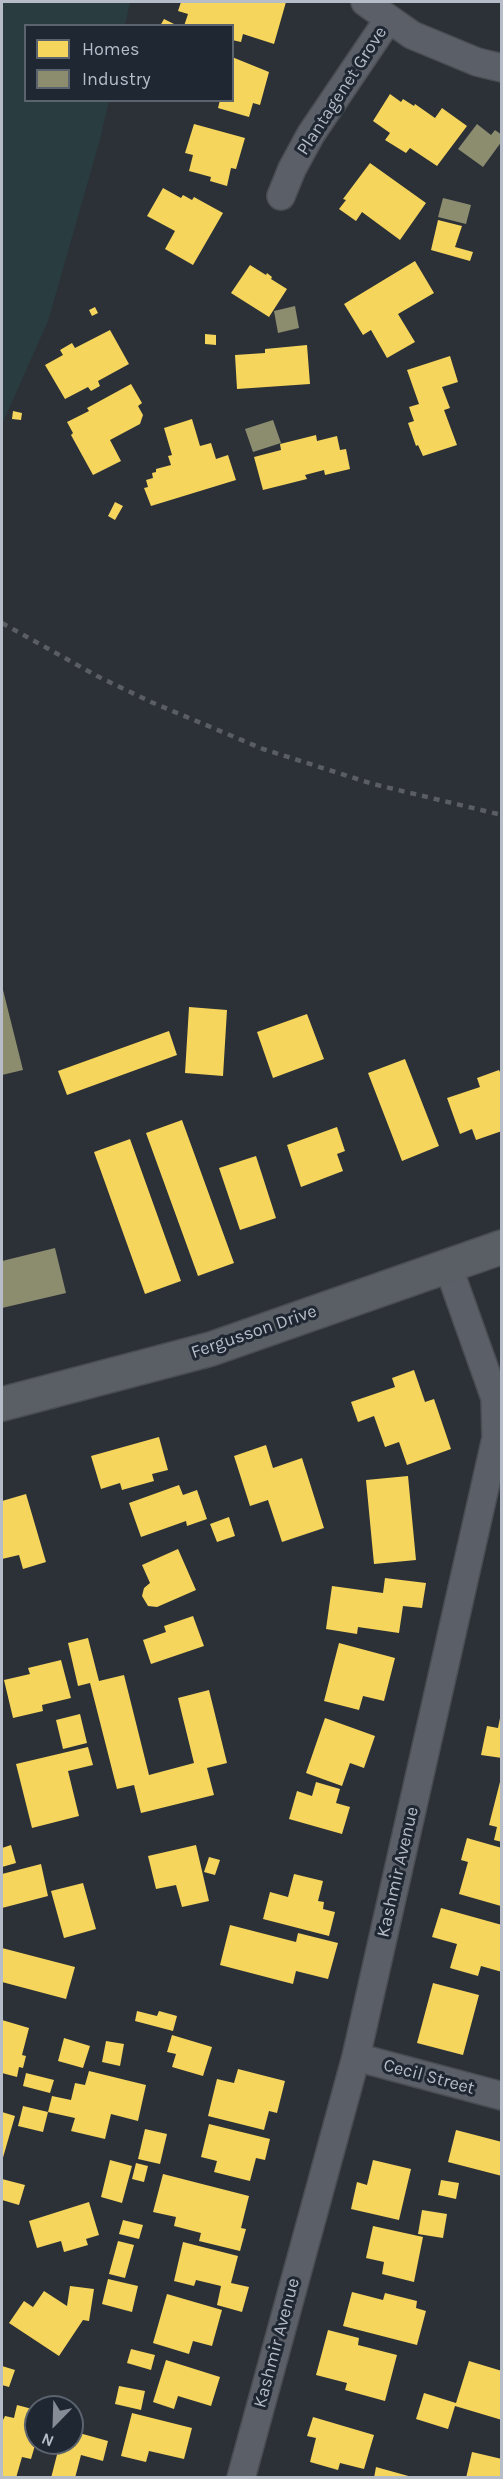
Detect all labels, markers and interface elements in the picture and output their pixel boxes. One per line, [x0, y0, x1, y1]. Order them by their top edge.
street label: Plantagenet Grove [292, 23, 392, 159]
legend [24, 24, 234, 102]
text: Homes [82, 38, 139, 60]
text: Industry [82, 68, 151, 90]
street label: Fergusson Drive [188, 1300, 320, 1364]
street label: Kashmir Avenue [372, 1805, 424, 1939]
street label: Cecil Street [381, 2054, 477, 2100]
street label: Kashmir Avenue [249, 2276, 305, 2410]
north arrow [24, 2395, 84, 2455]
text: N [39, 2429, 57, 2451]

